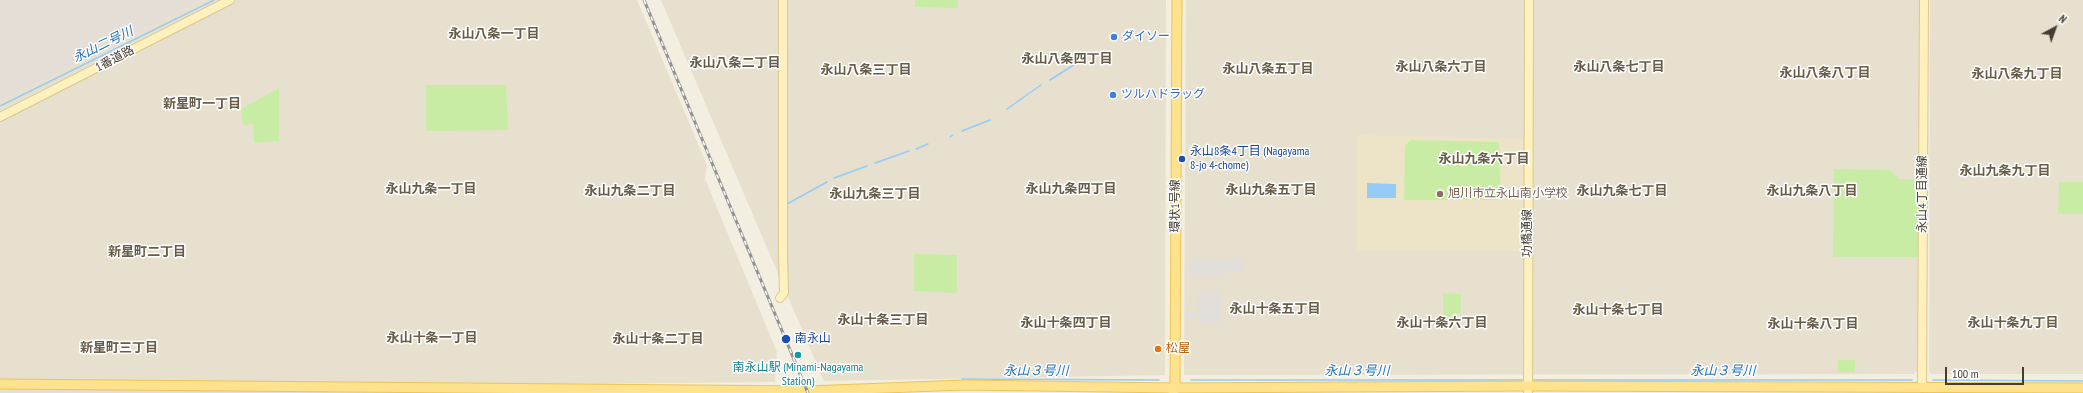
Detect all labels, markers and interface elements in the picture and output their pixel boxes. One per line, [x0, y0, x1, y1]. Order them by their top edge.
north arrow [2035, 8, 2075, 48]
text: N [2056, 12, 2070, 26]
water label: 永山二号川 [70, 24, 136, 66]
district label: 永山八条一丁目 [449, 26, 539, 42]
place label: ダイソー [1122, 30, 1170, 44]
marker: ダイソー [1109, 32, 1119, 42]
street label: 1番道路 [93, 43, 137, 75]
district label: 永山八条四丁目 [1022, 51, 1112, 67]
district label: 永山八条二丁目 [690, 55, 780, 71]
district label: 永山八条六丁目 [1396, 59, 1486, 75]
district label: 永山八条七丁目 [1574, 59, 1664, 75]
district label: 永山八条五丁目 [1223, 61, 1313, 77]
district label: 永山八条三丁目 [821, 62, 911, 78]
district label: 永山八条八丁目 [1780, 65, 1870, 81]
district label: 永山八条九丁目 [1972, 66, 2062, 82]
place label: ツルハドラッグ [1121, 88, 1205, 102]
marker: ツルハドラッグ [1108, 90, 1118, 100]
district label: 新星町一丁目 [163, 96, 241, 112]
place label: 永山8条4丁目 (Nagayama 8-jo 4-chome) [1190, 145, 1309, 173]
district label: 永山九条六丁目 [1439, 151, 1529, 167]
marker: 永山8条4丁目 (Nagayama 8-jo 4-chome) [1177, 154, 1187, 164]
street label: 永山4丁目通線 [1916, 155, 1930, 233]
district label: 永山九条九丁目 [1960, 163, 2050, 179]
street label: 環状1号線 [1169, 179, 1183, 233]
district label: 永山九条一丁目 [386, 181, 476, 197]
district label: 永山九条四丁目 [1026, 181, 1116, 197]
district label: 永山九条五丁目 [1226, 182, 1316, 198]
district label: 永山九条二丁目 [585, 183, 675, 199]
district label: 永山九条七丁目 [1577, 183, 1667, 199]
district label: 永山九条八丁目 [1767, 183, 1857, 199]
district label: 永山九条三丁目 [830, 186, 920, 202]
place label: 旭川市立永山南小学校 [1448, 187, 1568, 201]
marker: 旭川市立永山南小学校 [1435, 189, 1445, 199]
street label: 功橋通線 [1521, 209, 1535, 257]
district label: 新星町二丁目 [108, 244, 186, 260]
district label: 永山十条五丁目 [1230, 301, 1320, 317]
district label: 永山十条七丁目 [1573, 302, 1663, 318]
district label: 永山十条三丁目 [838, 312, 928, 328]
district label: 永山十条四丁目 [1021, 315, 1111, 331]
district label: 永山十条六丁目 [1397, 315, 1487, 331]
district label: 永山十条九丁目 [1968, 315, 2058, 331]
district label: 永山十条八丁目 [1768, 316, 1858, 332]
district label: 永山十条一丁目 [387, 330, 477, 346]
district label: 永山十条二丁目 [613, 331, 703, 347]
place label: 南永山 [795, 332, 831, 346]
marker: 南永山 [780, 333, 792, 345]
district label: 新星町三丁目 [80, 340, 158, 356]
place label: 松屋 [1166, 342, 1190, 356]
marker: 松屋 [1153, 344, 1163, 354]
marker: 南永山駅 (Minami-Nagayama Station) [793, 350, 803, 360]
scale bar [1947, 359, 2026, 385]
place label: 南永山駅 (Minami-Nagayama Station) [733, 361, 863, 389]
water label: 永山３号川 [1004, 363, 1068, 379]
water label: 永山３号川 [1325, 363, 1389, 379]
water label: 永山３号川 [1691, 363, 1755, 379]
text: 100 m [1952, 366, 1979, 381]

